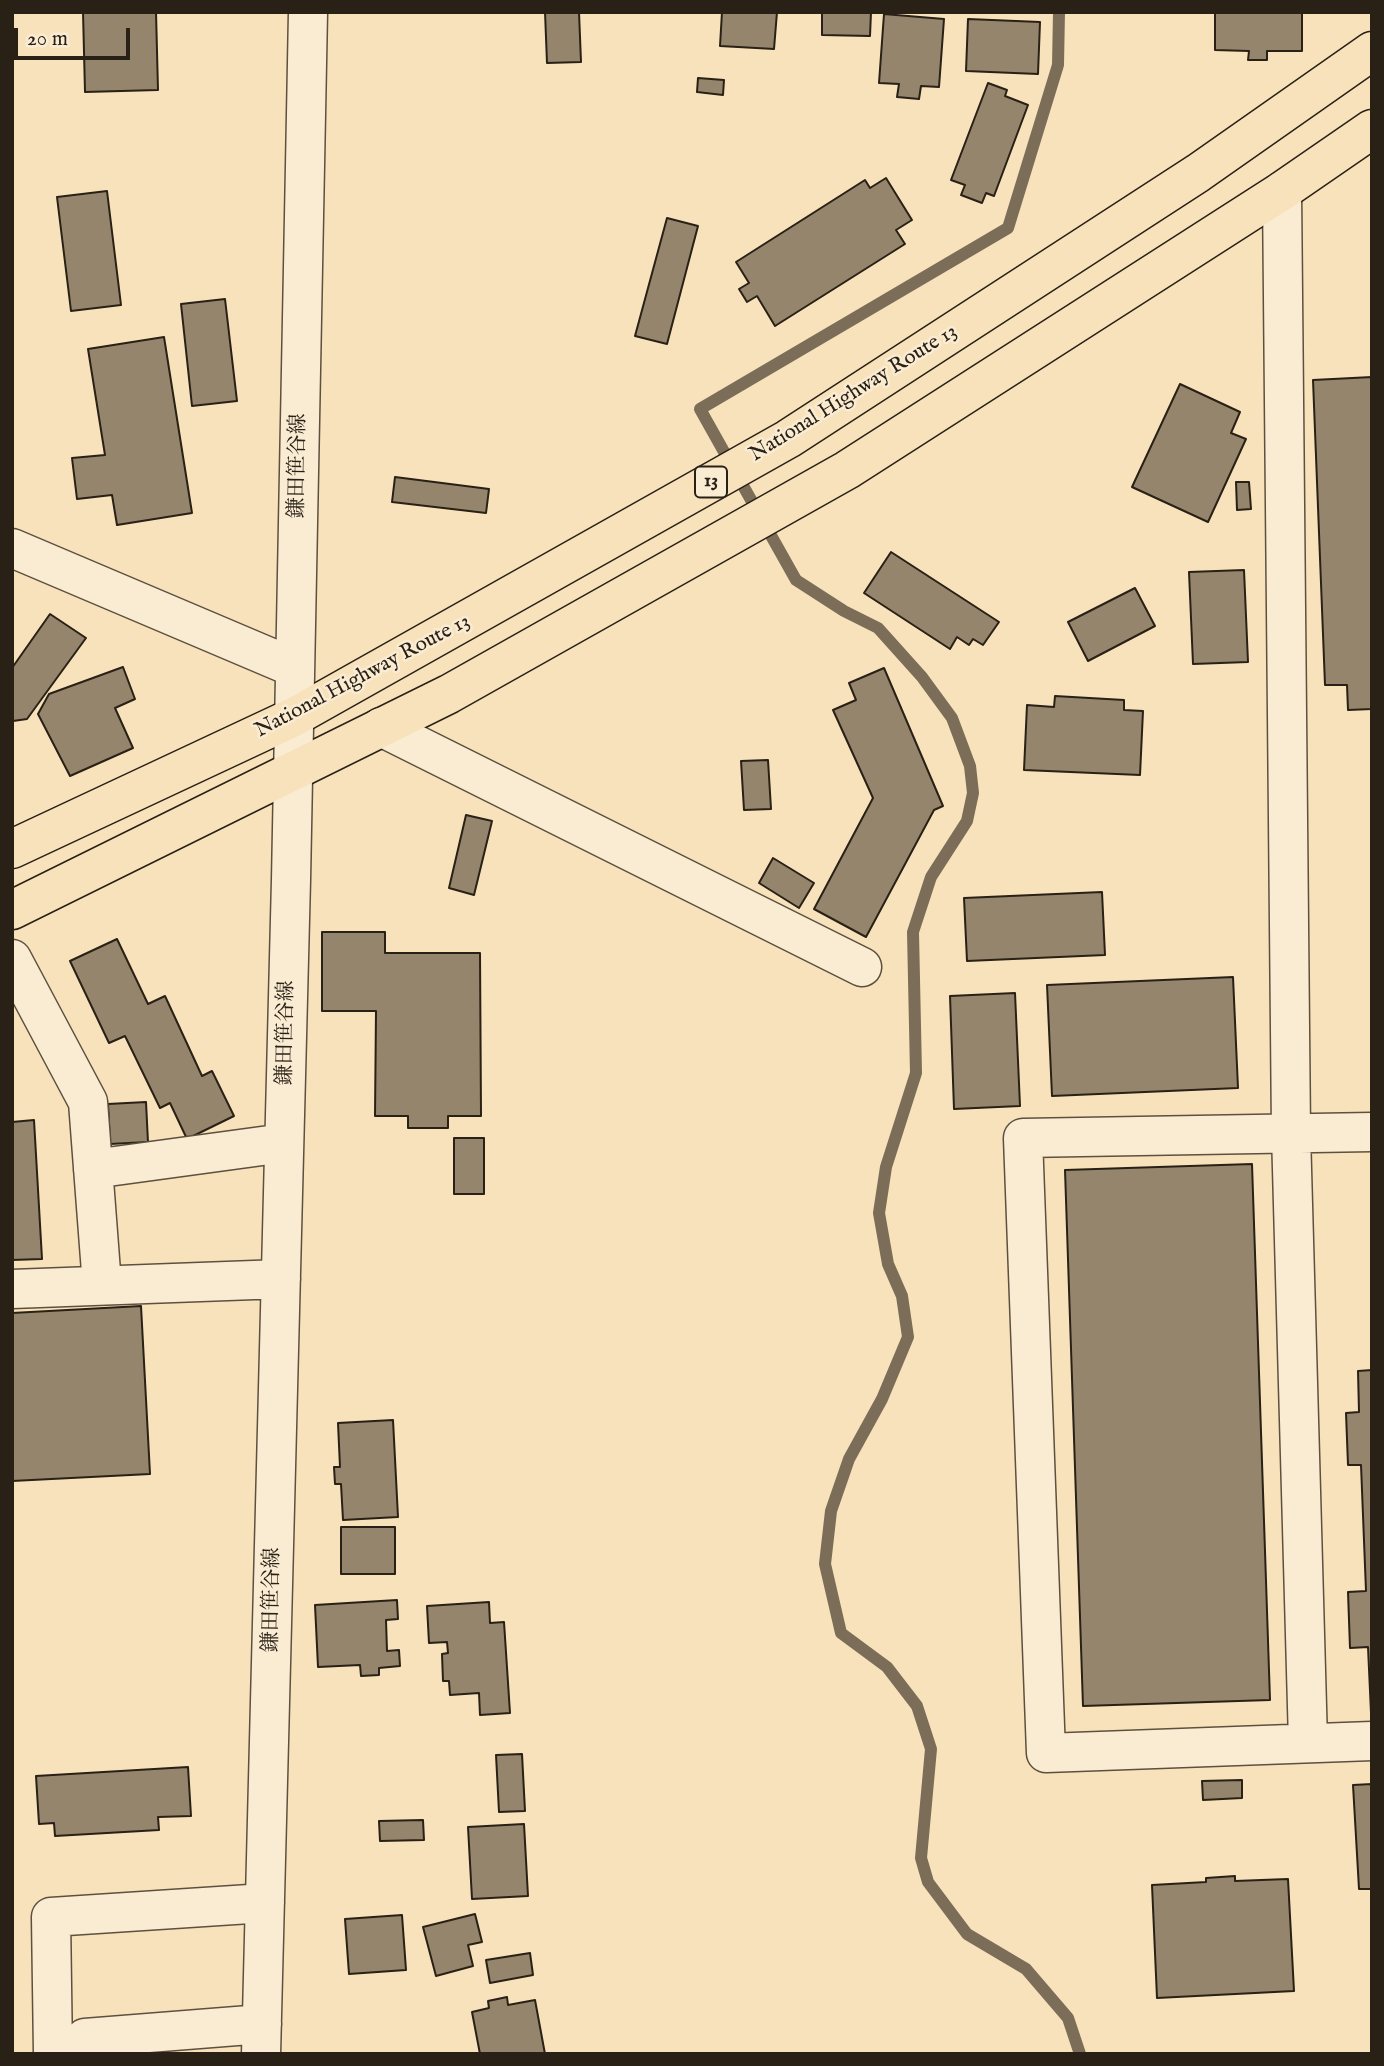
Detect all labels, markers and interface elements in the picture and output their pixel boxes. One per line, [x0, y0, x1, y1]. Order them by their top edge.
scale bar [18, 14, 133, 58]
text: 20 m [27, 26, 68, 53]
street label: National Highway Route 13 [746, 320, 962, 468]
street label: 鎌田笹谷線 [285, 413, 313, 519]
road number: 13 [695, 467, 727, 498]
street label: National Highway Route 13 [251, 610, 475, 744]
street label: 鎌田笹谷線 [273, 980, 301, 1086]
street label: 鎌田笹谷線 [259, 1547, 287, 1653]

